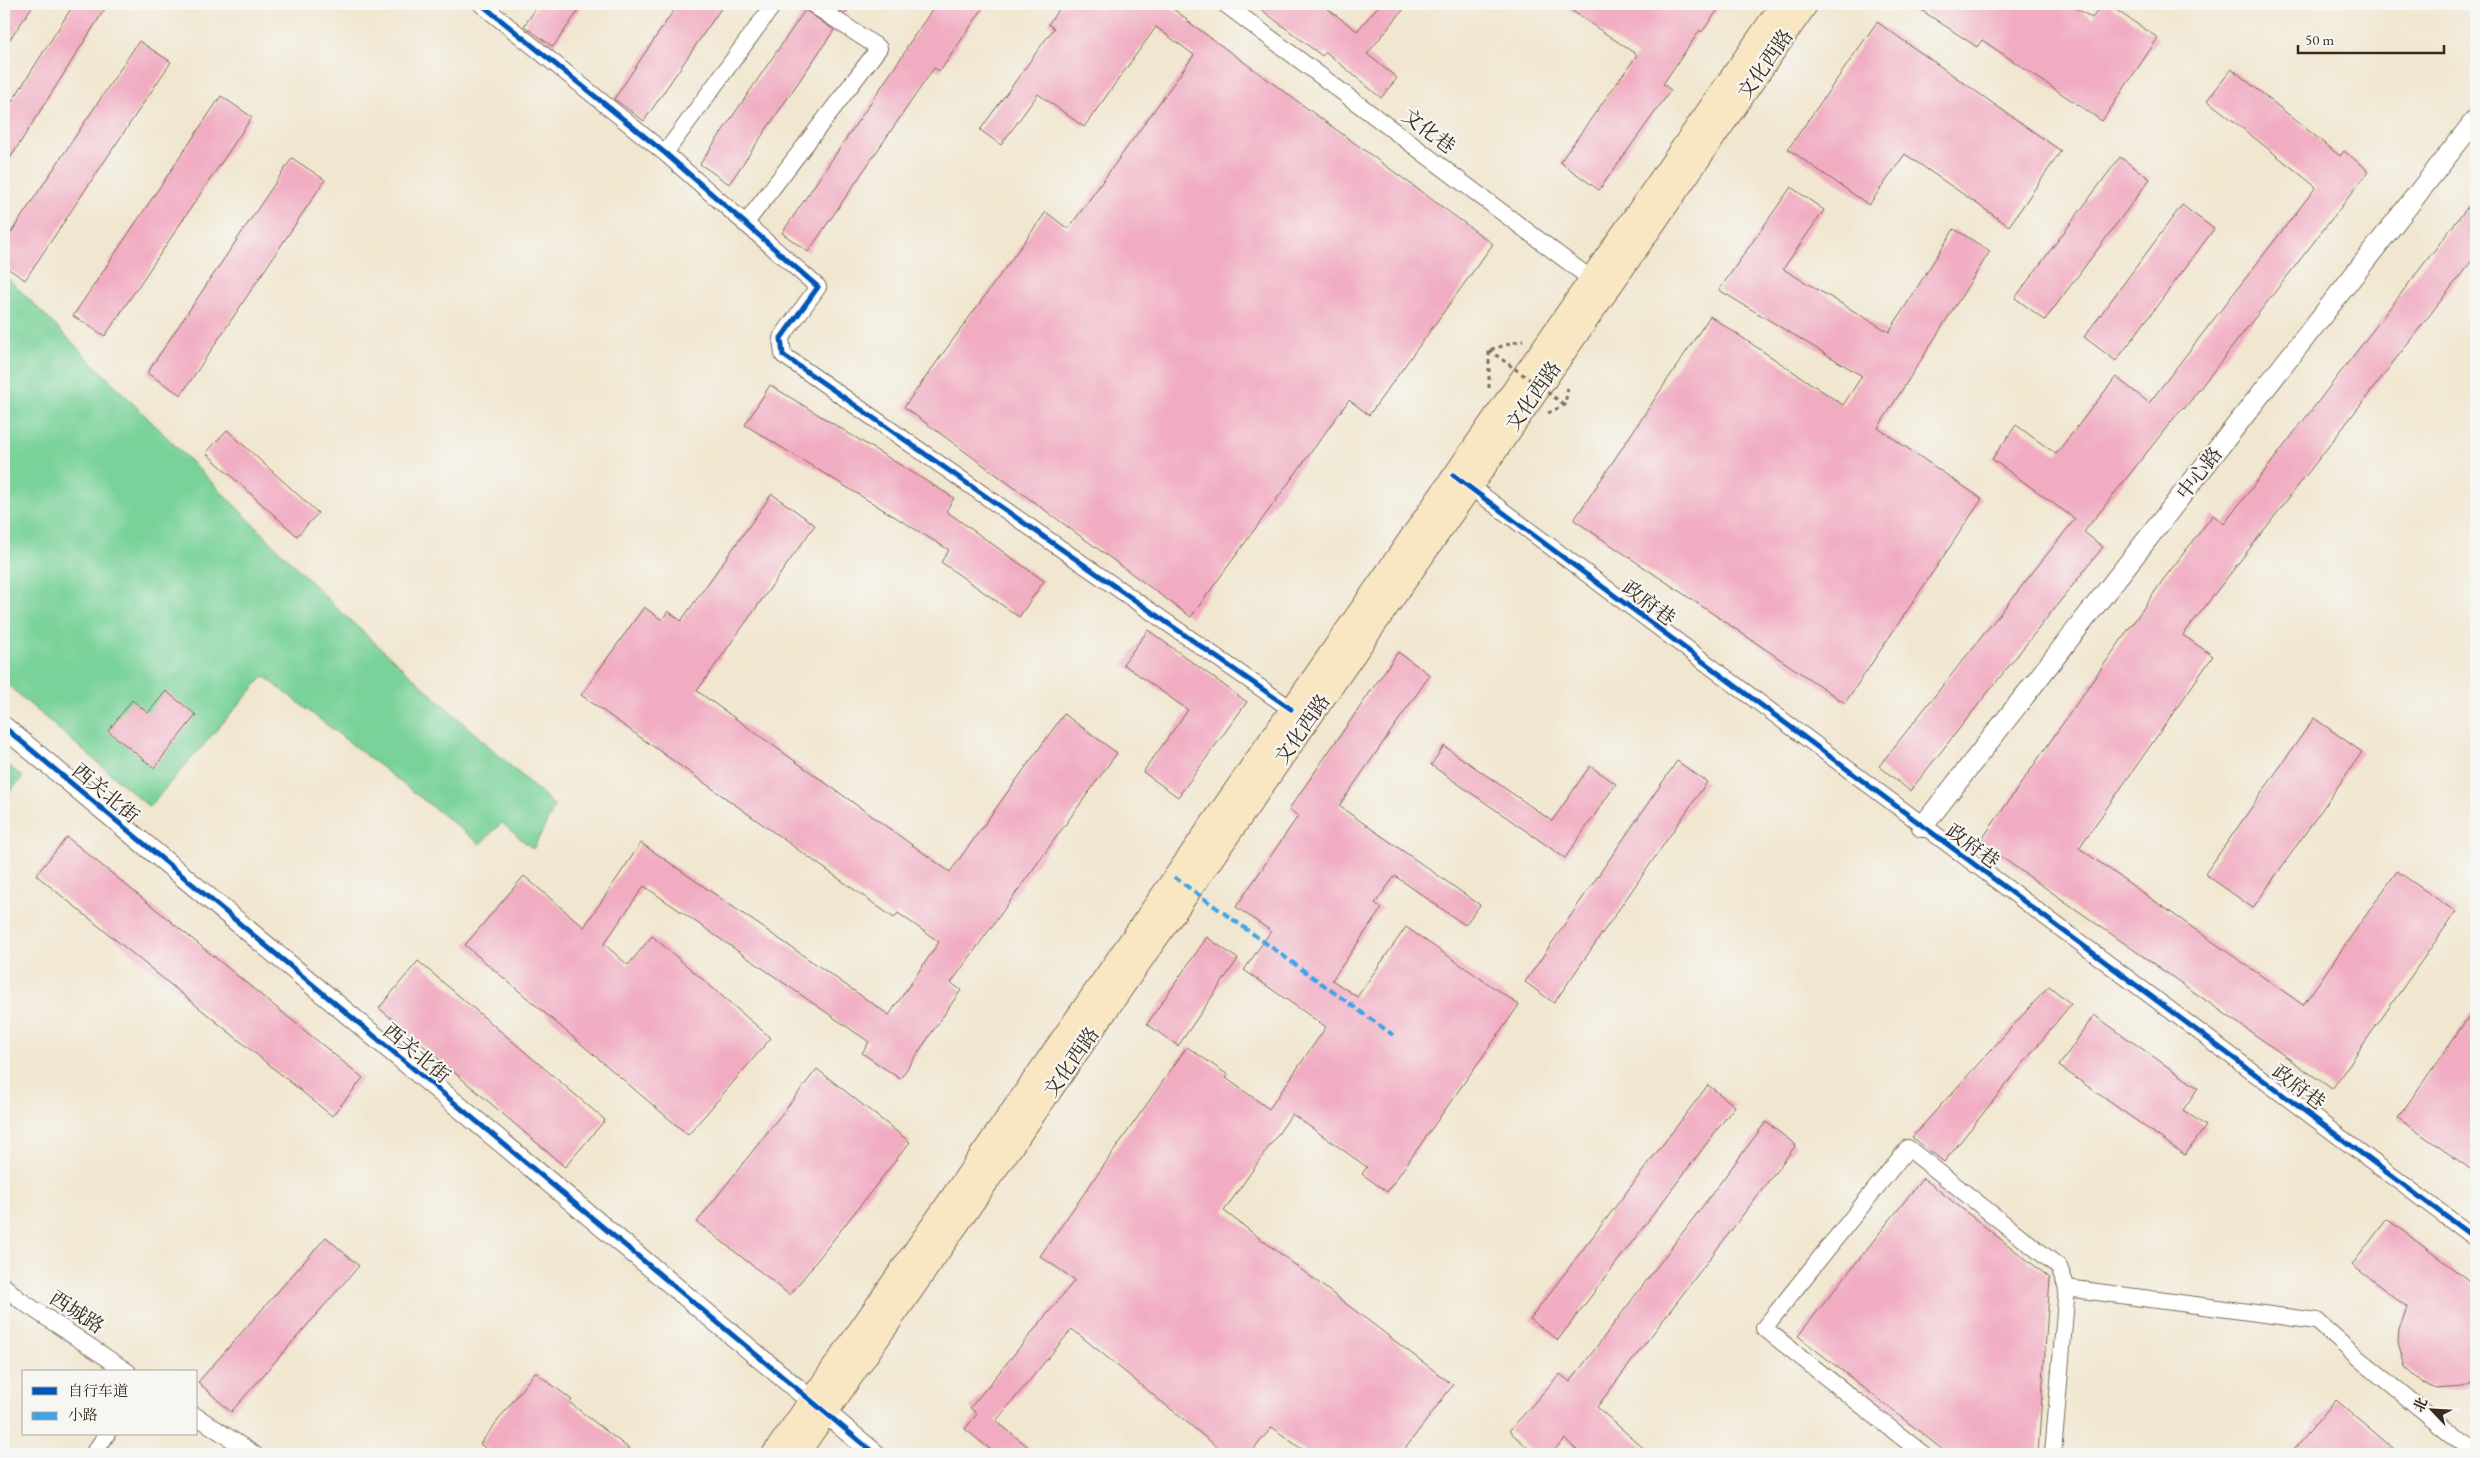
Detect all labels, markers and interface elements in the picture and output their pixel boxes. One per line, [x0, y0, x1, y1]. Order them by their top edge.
scale bar [2298, 22, 2444, 54]
street label: 文化西路 [1731, 24, 1799, 104]
text: 50 m [2305, 30, 2334, 49]
street label: 文化巷 [1397, 103, 1461, 159]
street label: 文化西路 [1499, 356, 1567, 436]
street label: 中心路 [2170, 441, 2228, 505]
street label: 政府巷 [1617, 575, 1681, 631]
street label: 文化西路 [1268, 689, 1336, 769]
street label: 西关北街 [67, 757, 145, 829]
street label: 政府巷 [1941, 818, 2005, 874]
street label: 西关北街 [378, 1017, 456, 1089]
street label: 文化西路 [1037, 1022, 1105, 1102]
street label: 政府巷 [2267, 1059, 2331, 1115]
street label: 西城路 [45, 1285, 109, 1339]
legend [22, 1370, 198, 1436]
text: 自行车道 [68, 1381, 128, 1400]
north arrow [2408, 1386, 2458, 1436]
text: 北 [2409, 1394, 2431, 1415]
text: 小路 [68, 1405, 98, 1424]

